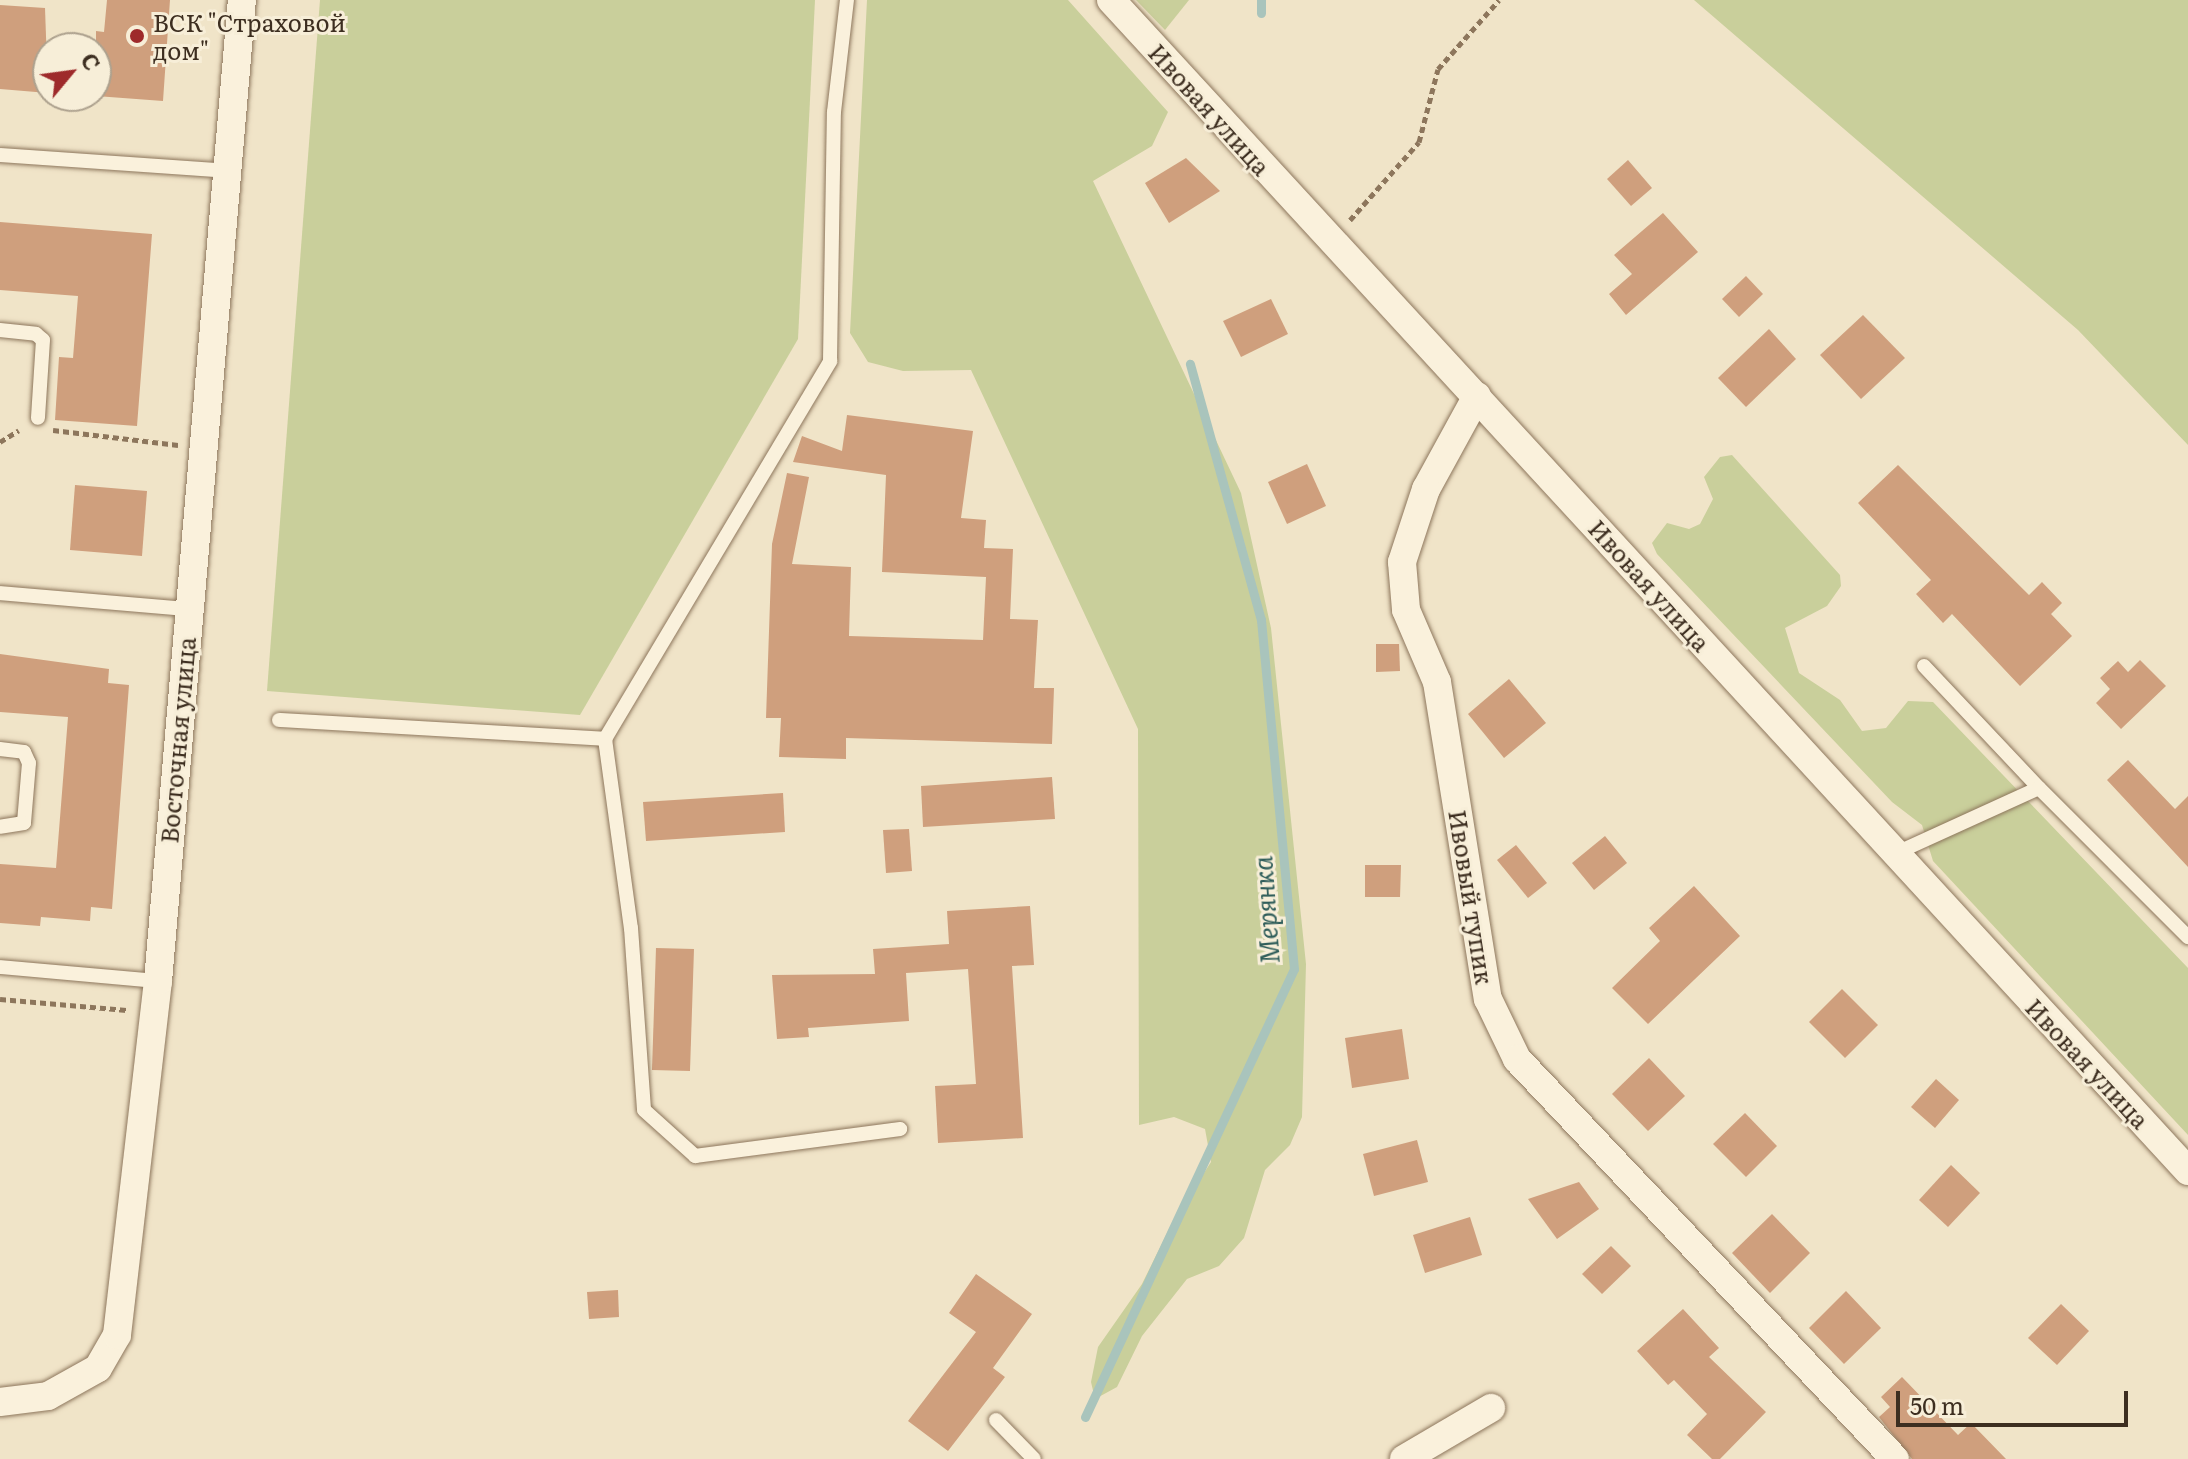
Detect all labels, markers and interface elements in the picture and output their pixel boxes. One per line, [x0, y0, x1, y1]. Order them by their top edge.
place label: ВСК "Страховой дом" [153, 8, 346, 64]
marker: ВСК "Страховой дом" [128, 27, 146, 45]
north arrow [32, 32, 112, 112]
street label: Ивовая улица [1143, 37, 1277, 181]
text: С [73, 46, 110, 76]
street label: Ивовая улица [1583, 513, 1717, 657]
street label: Восточная улица [154, 636, 200, 844]
street label: Ивовый тупик [1444, 808, 1500, 986]
water label: Мерянка [1246, 855, 1284, 965]
street label: Ивовая улица [2021, 992, 2155, 1134]
scale bar [1900, 1375, 2132, 1425]
text: 50 m [1910, 1387, 1964, 1422]

